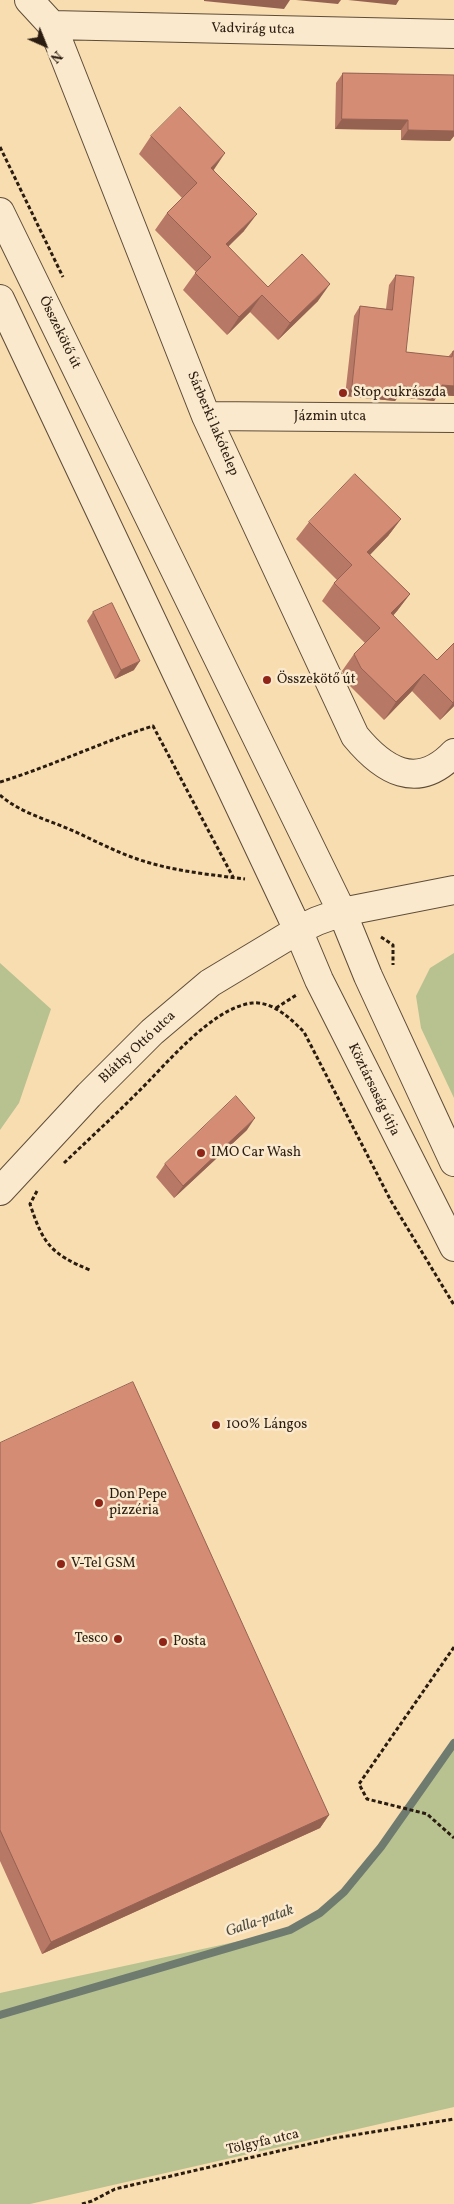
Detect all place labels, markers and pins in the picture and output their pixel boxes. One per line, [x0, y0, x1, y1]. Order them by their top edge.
place label: Stop cukrászda [353, 385, 446, 401]
marker: Stop cukrászda [337, 387, 349, 399]
place label: Összekötő út [277, 672, 356, 688]
marker: Összekötő út [261, 674, 273, 686]
place label: IMO Car Wash [211, 1145, 301, 1161]
marker: IMO Car Wash [195, 1147, 207, 1159]
place label: 100% Lángos [226, 1417, 307, 1433]
marker: 100% Lángos [210, 1419, 222, 1431]
place label: Don Pepe pizzéria [109, 1487, 167, 1520]
marker: Don Pepe pizzéria [93, 1497, 105, 1509]
place label: V-Tel GSM [71, 1556, 136, 1572]
marker: V-Tel GSM [55, 1558, 67, 1570]
place label: Tesco [74, 1631, 108, 1647]
marker: Tesco [112, 1633, 124, 1645]
place label: Posta [173, 1634, 206, 1650]
marker: Posta [157, 1636, 169, 1648]

